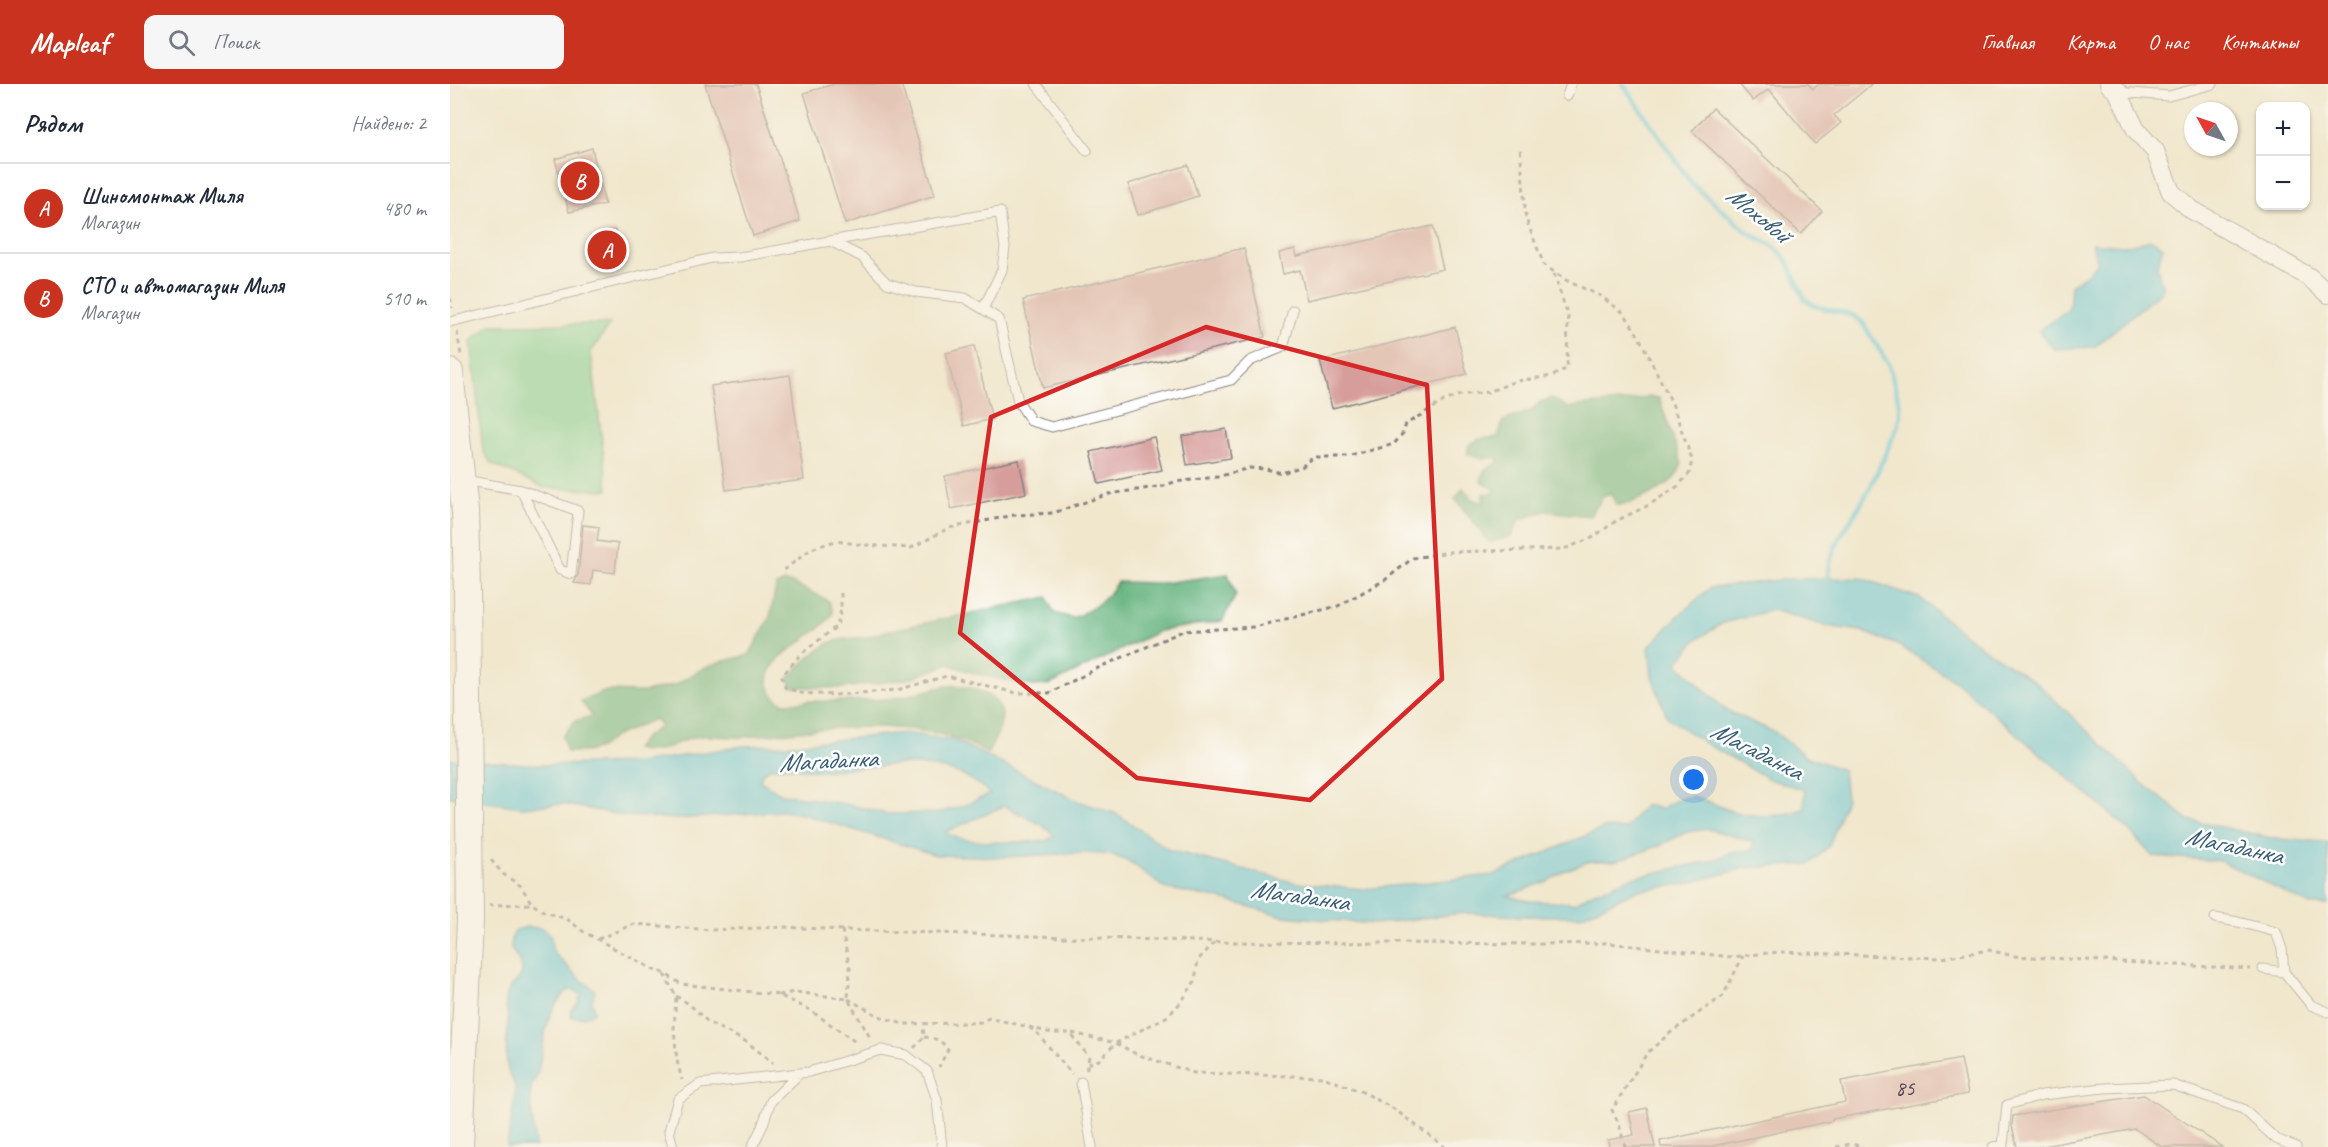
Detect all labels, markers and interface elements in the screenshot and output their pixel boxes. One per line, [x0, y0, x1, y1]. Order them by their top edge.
search box [144, 15, 564, 69]
text: Mapleaf [30, 25, 108, 60]
icon: search [165, 26, 198, 59]
text: Поиск [213, 28, 259, 56]
text: Главная [1981, 29, 2034, 55]
text: Карта [2067, 29, 2115, 55]
text: О нас [2148, 29, 2189, 55]
text: Контакты [2222, 29, 2298, 55]
north arrow [2184, 102, 2238, 156]
map controls [2256, 102, 2310, 210]
button: + [2256, 102, 2310, 156]
text: Рядом [24, 107, 82, 140]
text: Найдено: 2 [351, 111, 426, 136]
button: − [2256, 156, 2310, 210]
pin: B [560, 158, 600, 204]
water label: Моховой [1720, 178, 1802, 254]
text: Шиномонтаж Миля [81, 182, 243, 210]
text: A [38, 196, 49, 221]
text: 480 m [383, 196, 426, 221]
text: Магазин [81, 210, 139, 235]
pin: A [588, 228, 626, 272]
text: СТО и автомагазин Миля [81, 272, 284, 300]
text: B [38, 286, 49, 311]
text: 510 m [383, 286, 426, 311]
text: Магазин [81, 300, 139, 325]
water label: Магаданка [1705, 713, 1810, 789]
water label: Магаданка [778, 741, 881, 780]
your location [1679, 765, 1708, 794]
water label: Магаданка [2182, 819, 2288, 872]
water label: Магаданка [1249, 872, 1354, 919]
house number: 85 [1896, 1075, 1916, 1101]

